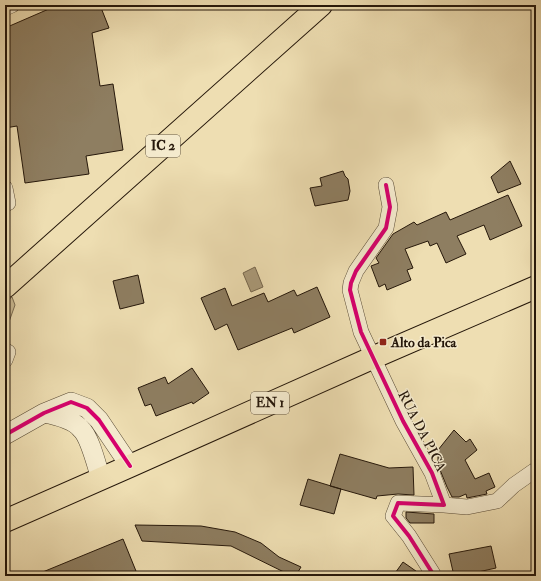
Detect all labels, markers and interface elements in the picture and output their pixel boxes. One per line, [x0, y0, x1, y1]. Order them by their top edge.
road number: IC 2 [146, 135, 180, 157]
place label: Alto da Pica [390, 334, 458, 351]
marker: Alto da Pica [378, 337, 388, 347]
street label: RUA DA PICA [394, 388, 450, 474]
road number: EN 1 [251, 392, 289, 414]

